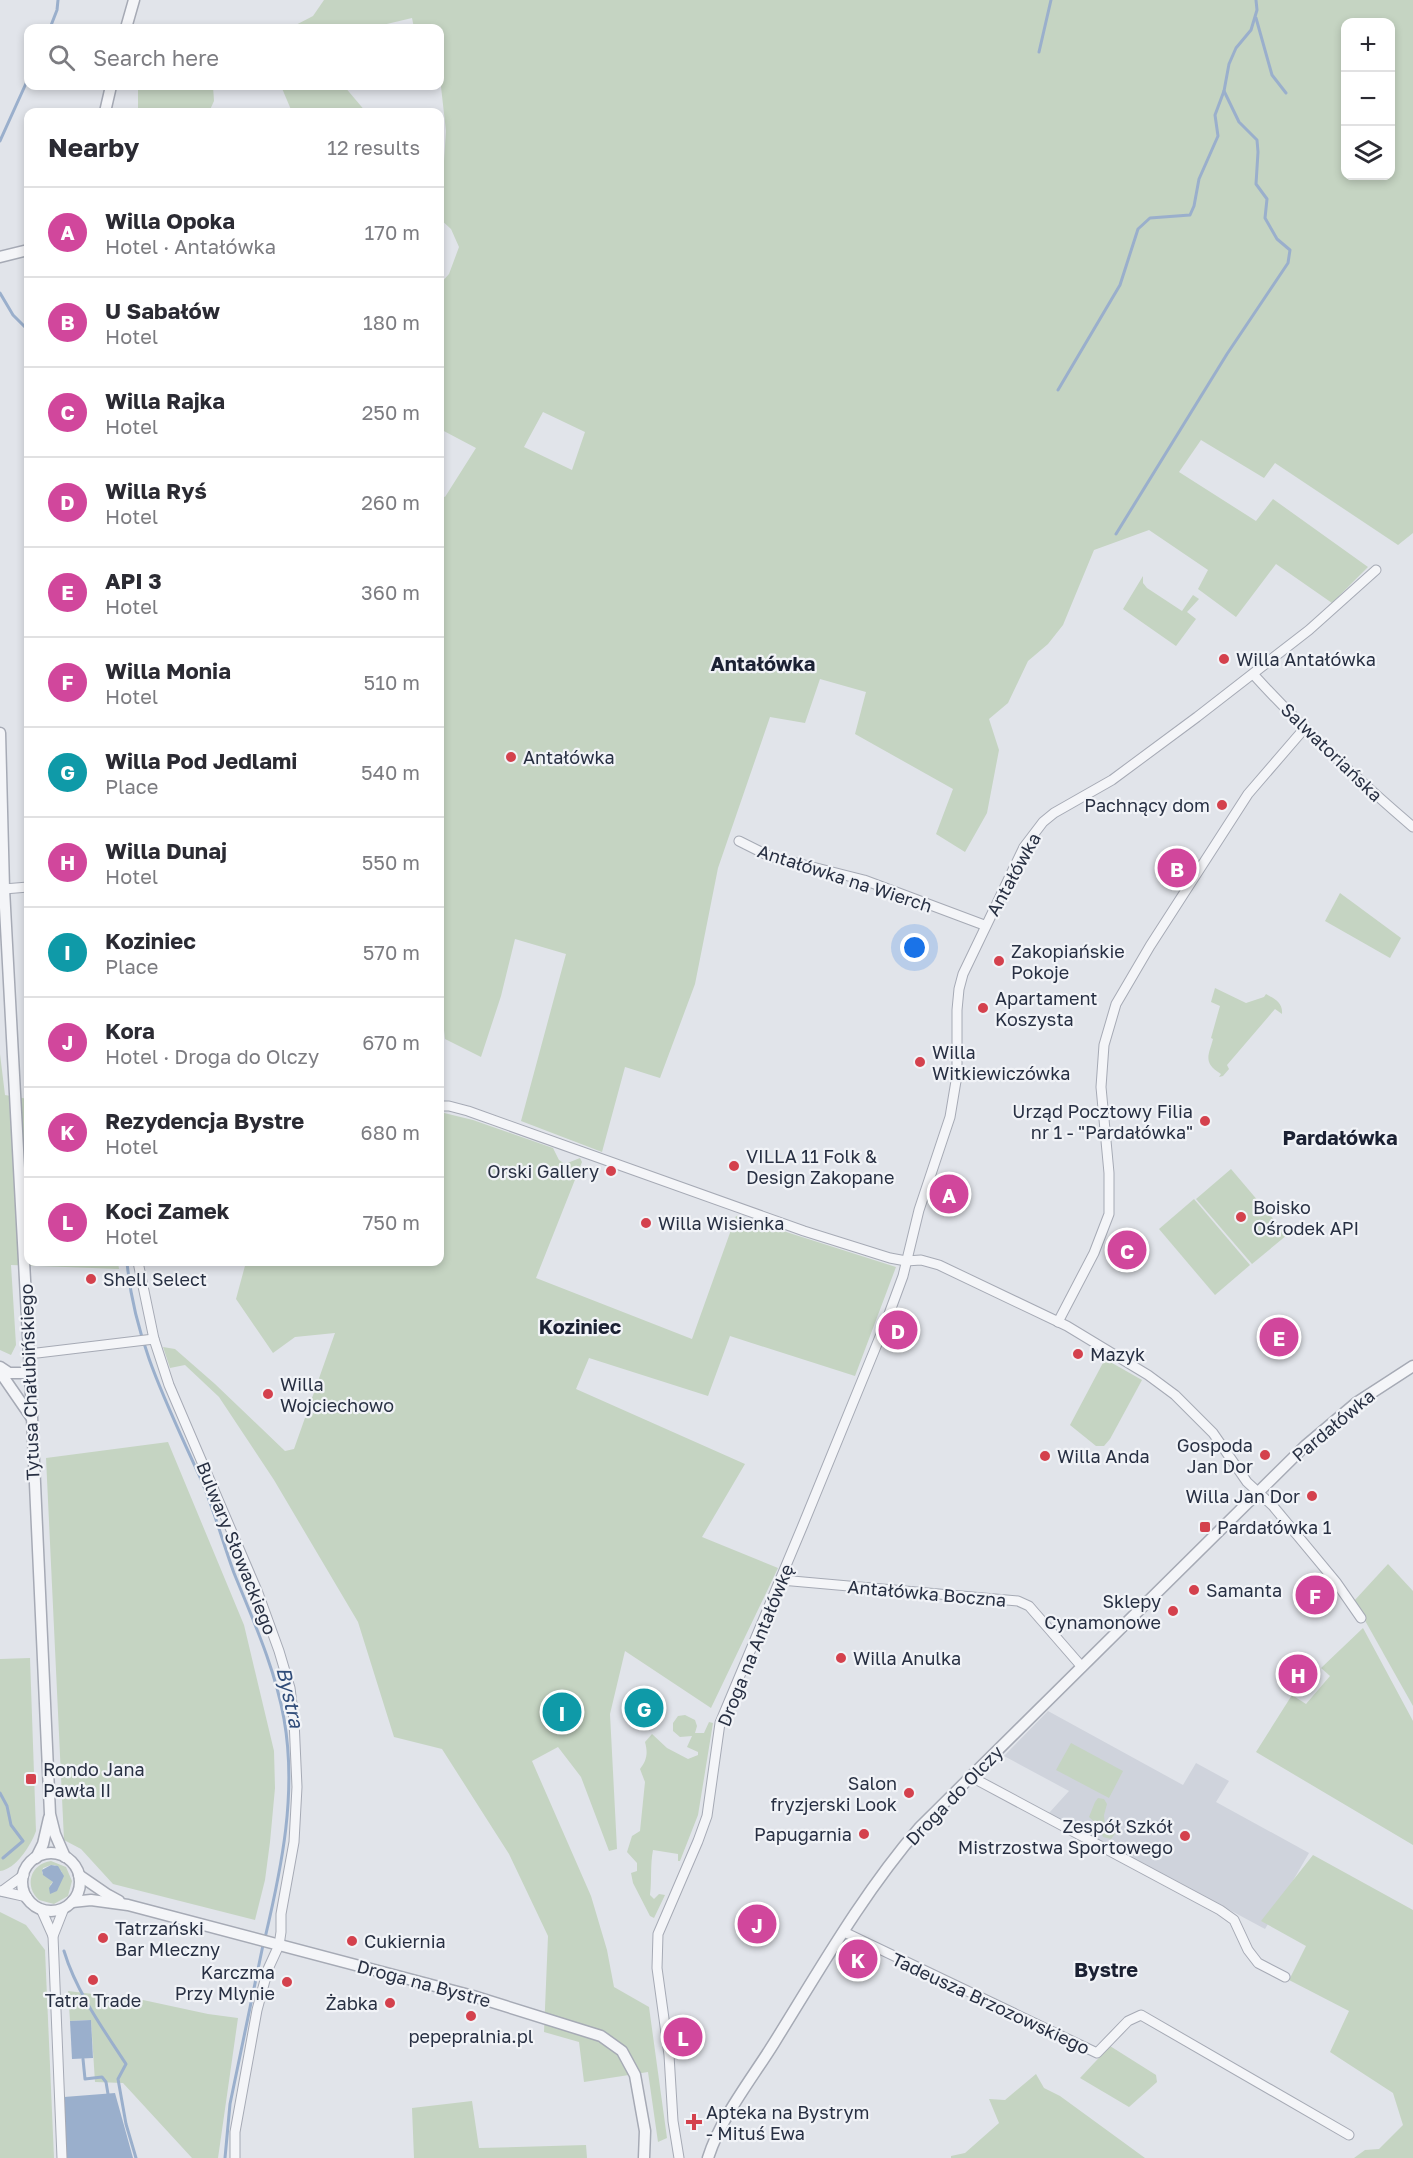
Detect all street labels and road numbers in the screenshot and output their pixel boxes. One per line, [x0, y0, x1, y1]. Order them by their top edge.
street label: Salwatoriańska [1277, 698, 1387, 806]
street label: Antałówka [981, 829, 1045, 919]
street label: Antałówka na Wierch [755, 839, 935, 917]
street label: Tytusa Chałubińskiego [15, 1283, 43, 1481]
street label: Pardałówka [1287, 1384, 1379, 1466]
street label: Bulwary Słowackiego [192, 1458, 282, 1638]
street label: Droga na Antałówkę [712, 1560, 798, 1730]
street label: Antałówka Boczna [847, 1575, 1007, 1611]
street label: Droga do Olczy [901, 1740, 1007, 1850]
street label: Tadeusza Brzozowskiego [888, 1947, 1094, 2059]
street label: Droga na Bystre [355, 1955, 493, 2011]

